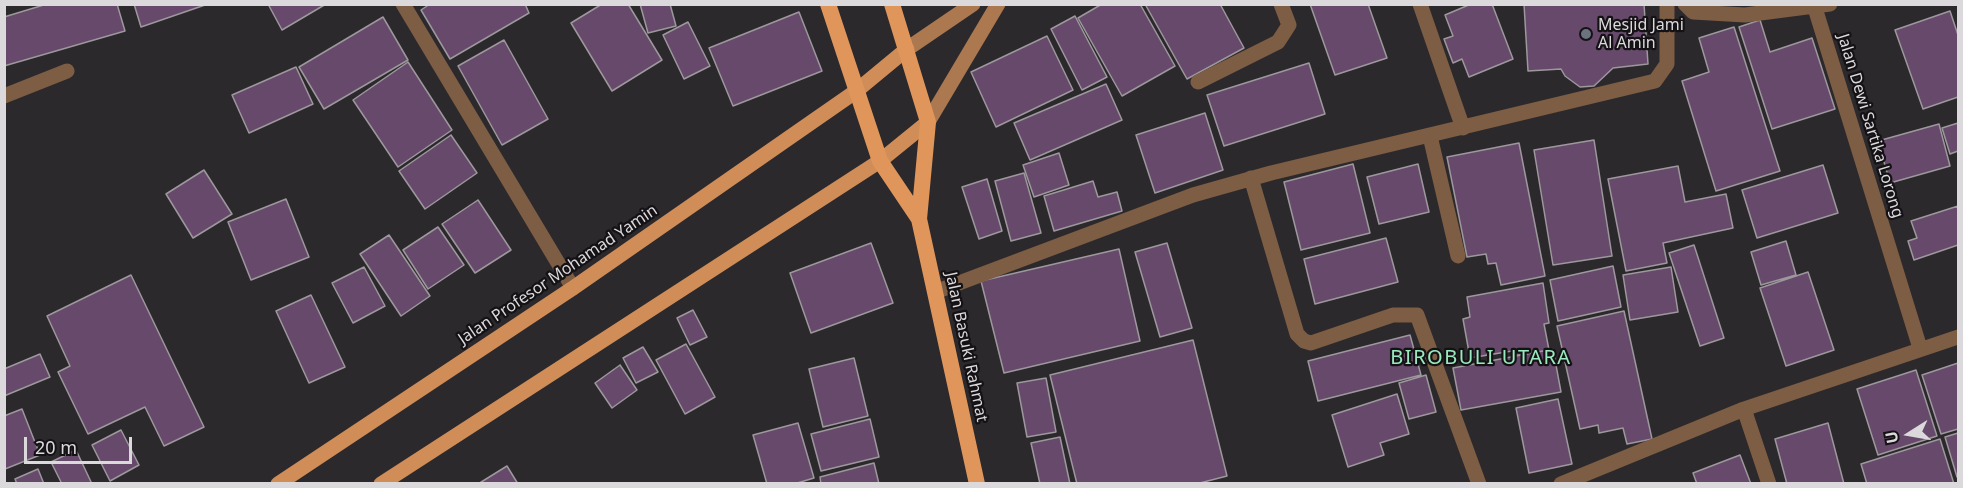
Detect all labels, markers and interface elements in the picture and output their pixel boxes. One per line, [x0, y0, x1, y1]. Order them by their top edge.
place label: Mesjid Jami Al Amin [1598, 15, 1684, 53]
marker: Mesjid Jami Al Amin [1579, 27, 1593, 41]
street label: Jalan Dewi Sartika Lorong [1833, 32, 1907, 220]
street label: Jalan Profesor Mohamad Yamin [455, 201, 661, 349]
street label: Jalan Basuki Rahmat [941, 270, 991, 424]
district label: BIROBULI UTARA [1390, 346, 1572, 370]
north arrow [1879, 404, 1939, 464]
scale bar [27, 425, 135, 463]
text: U [1879, 429, 1903, 445]
text: 20 m [35, 435, 77, 459]

